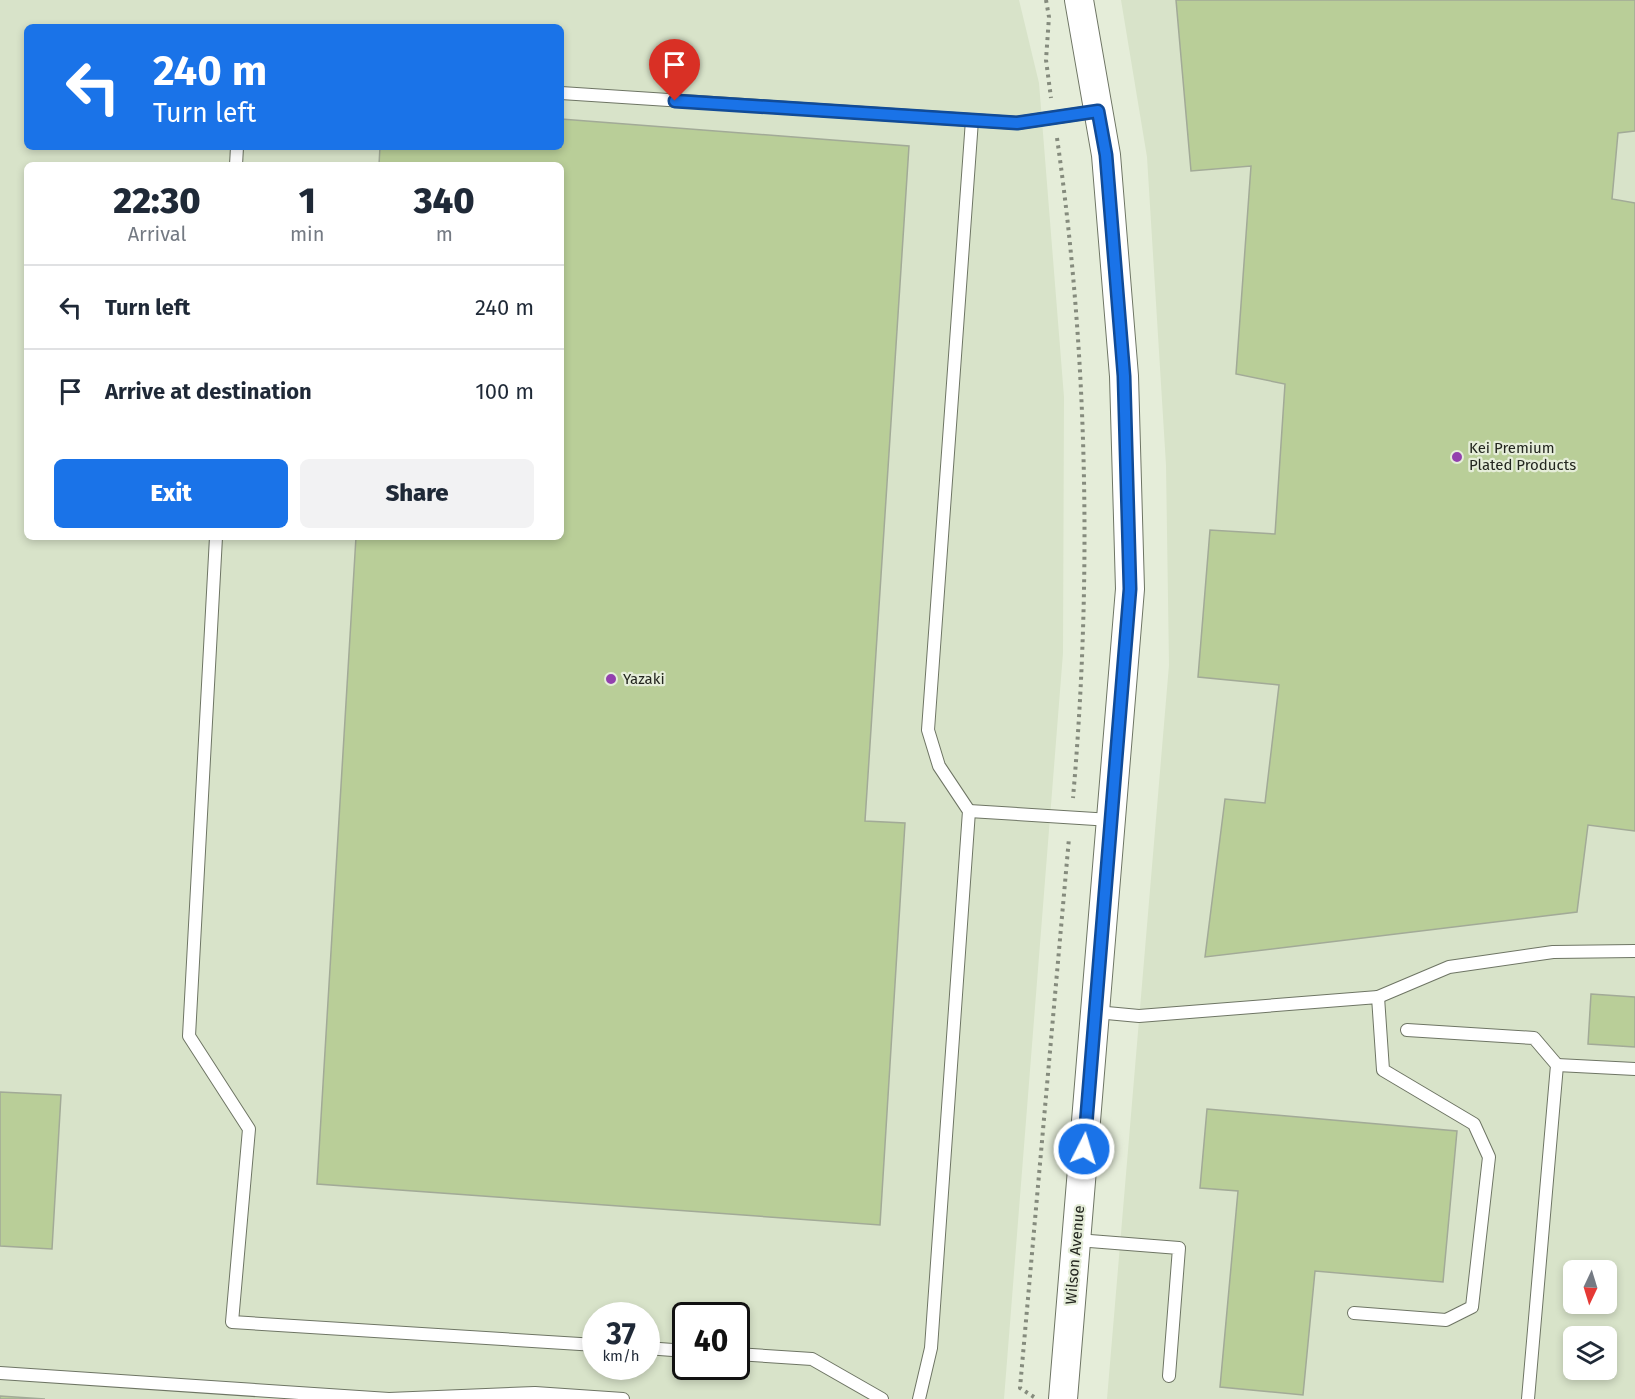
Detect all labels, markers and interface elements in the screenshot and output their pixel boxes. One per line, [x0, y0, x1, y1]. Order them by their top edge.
pin [649, 39, 700, 101]
text: 240 m [153, 46, 267, 96]
icon: left [54, 48, 132, 126]
icon: arrive [658, 48, 691, 81]
text: Turn left [153, 97, 256, 129]
text: 22:30 [113, 179, 201, 223]
text: 1 [299, 179, 316, 223]
text: 340 [414, 179, 475, 223]
text: Arrival [128, 222, 186, 246]
text: min [290, 222, 324, 246]
text: m [436, 222, 453, 246]
icon: left [54, 291, 87, 324]
text: Turn left [105, 294, 190, 321]
text: 240 m [475, 294, 534, 321]
icon: arrive [54, 375, 87, 408]
text: Arrive at destination [105, 378, 312, 405]
text: 100 m [475, 378, 534, 405]
place label: Kei Premium Plated Products [1469, 439, 1576, 474]
marker: Kei Premium Plated Products [1450, 450, 1464, 464]
button: Exit [54, 459, 288, 528]
button: Share [300, 459, 534, 528]
place label: Yazaki [623, 670, 665, 688]
marker: Yazaki [604, 672, 618, 686]
position arrow [1052, 1117, 1116, 1181]
street label: Wilson Avenue [1062, 1205, 1088, 1305]
north arrow [1563, 1260, 1617, 1314]
map controls [1563, 1260, 1617, 1380]
speed limit sign: 40 [672, 1302, 750, 1380]
text: 37 [606, 1316, 636, 1352]
button: layers [1563, 1326, 1617, 1380]
text: km/h [602, 1347, 640, 1365]

